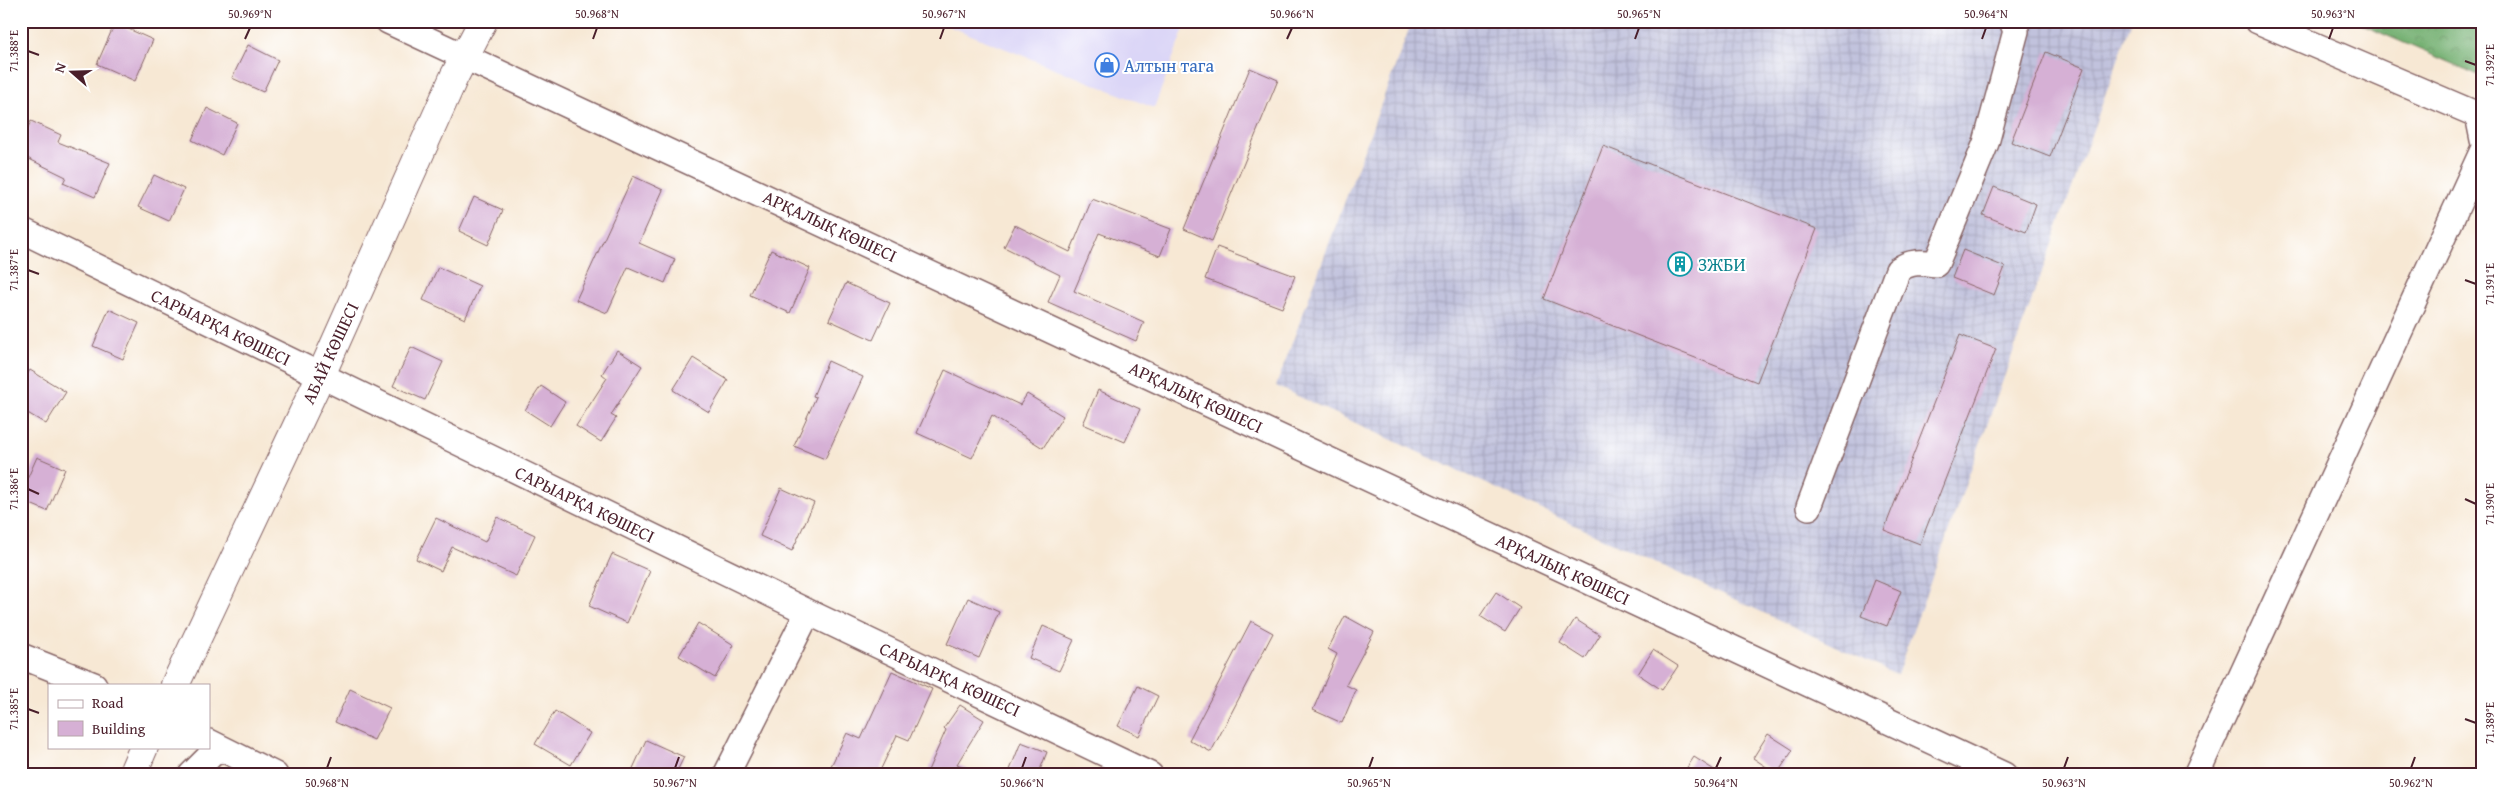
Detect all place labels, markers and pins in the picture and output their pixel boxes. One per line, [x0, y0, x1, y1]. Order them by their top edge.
shop icon: Алтын тага [1094, 52, 1120, 78]
place label: Алтын тага [1124, 52, 1214, 79]
building icon: ЗЖБИ [1667, 251, 1693, 277]
place label: ЗЖБИ [1698, 251, 1746, 278]

